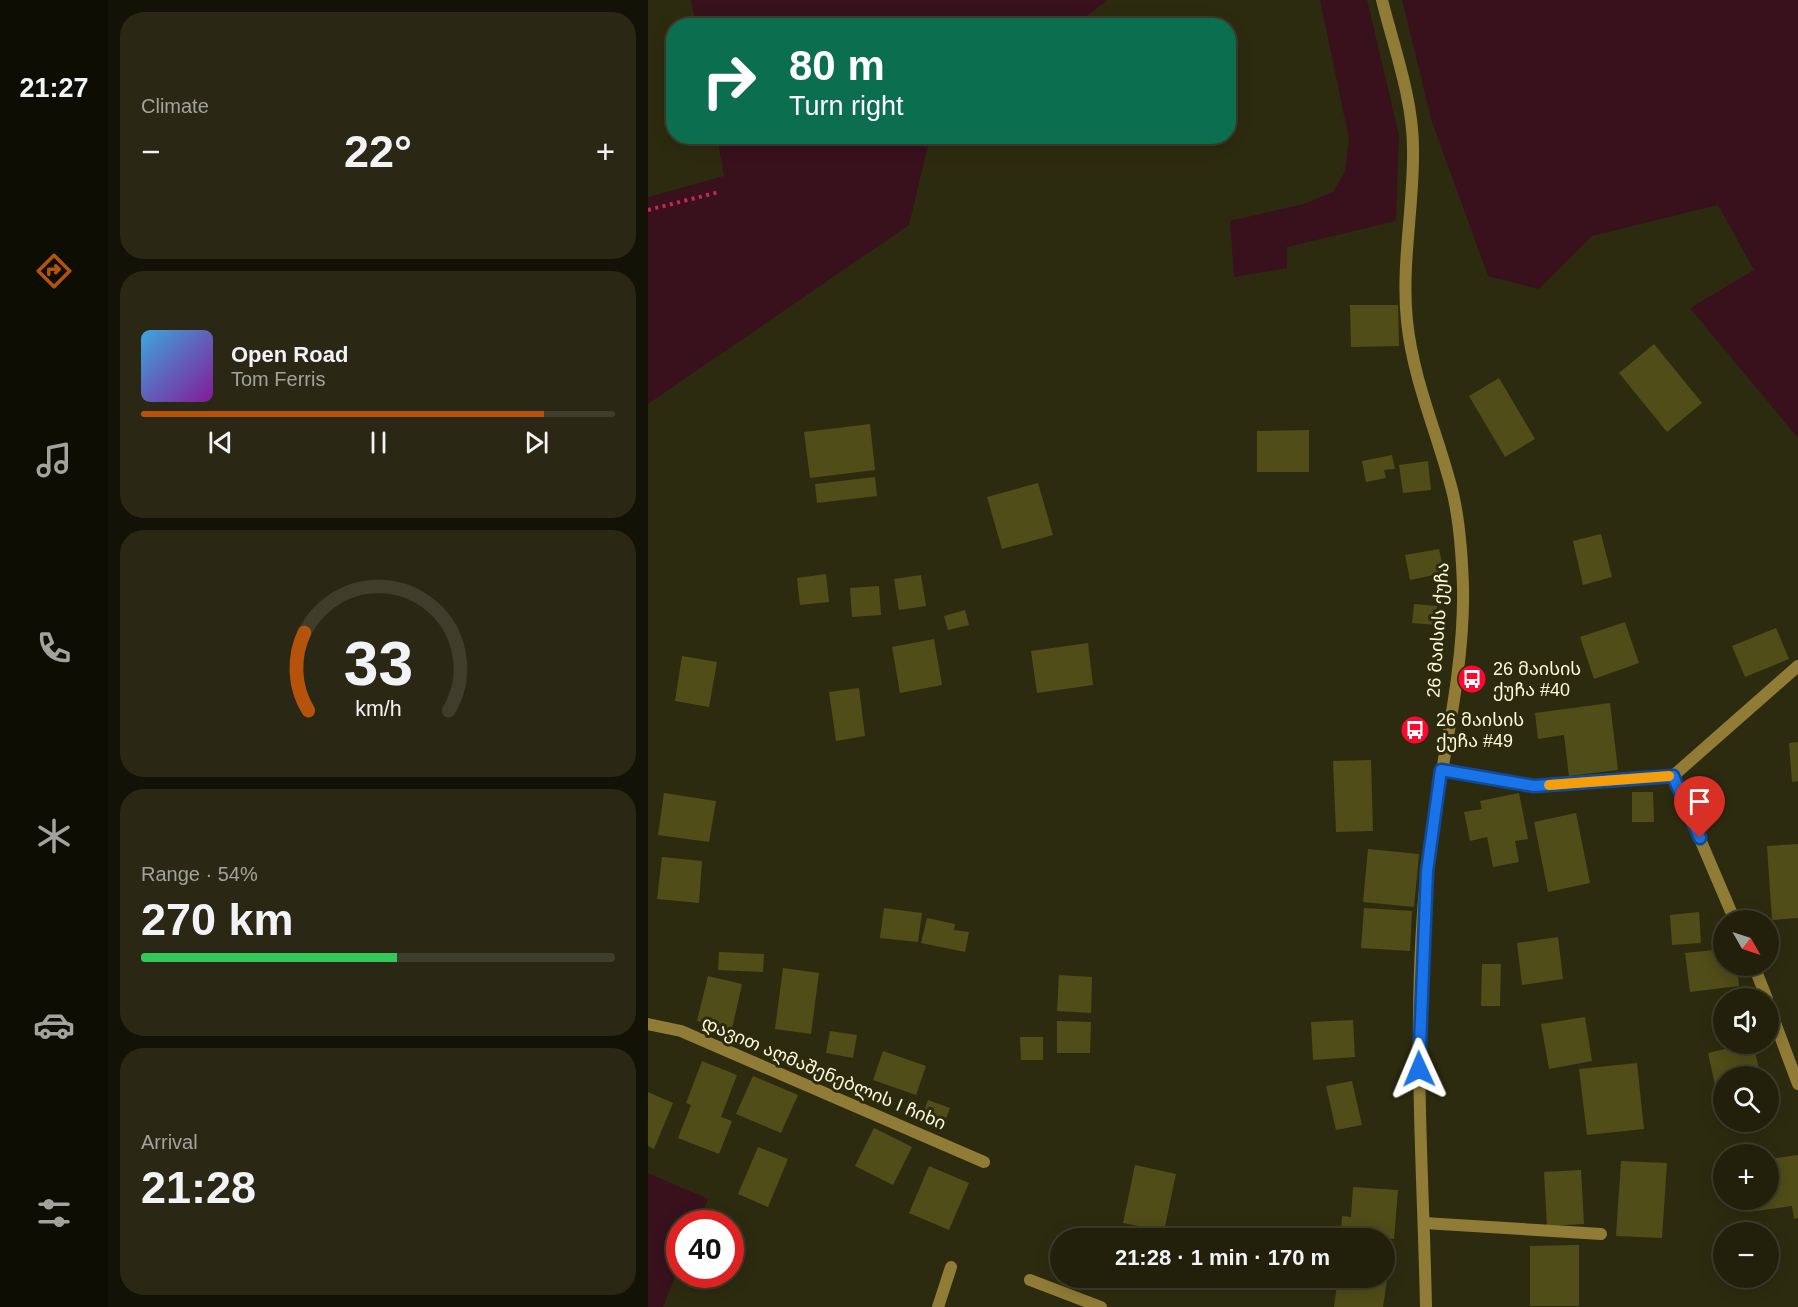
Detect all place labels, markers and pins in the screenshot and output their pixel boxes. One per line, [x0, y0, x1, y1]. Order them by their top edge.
place label: 26 მაისის ქუჩა #40 [1493, 659, 1581, 701]
bus stop icon: 26 მაისის ქუჩა #40 [1456, 663, 1488, 695]
place label: 26 მაისის ქუჩა #49 [1436, 710, 1524, 752]
bus stop icon: 26 მაისის ქუჩა #49 [1399, 714, 1431, 746]
pin [1674, 776, 1725, 838]

